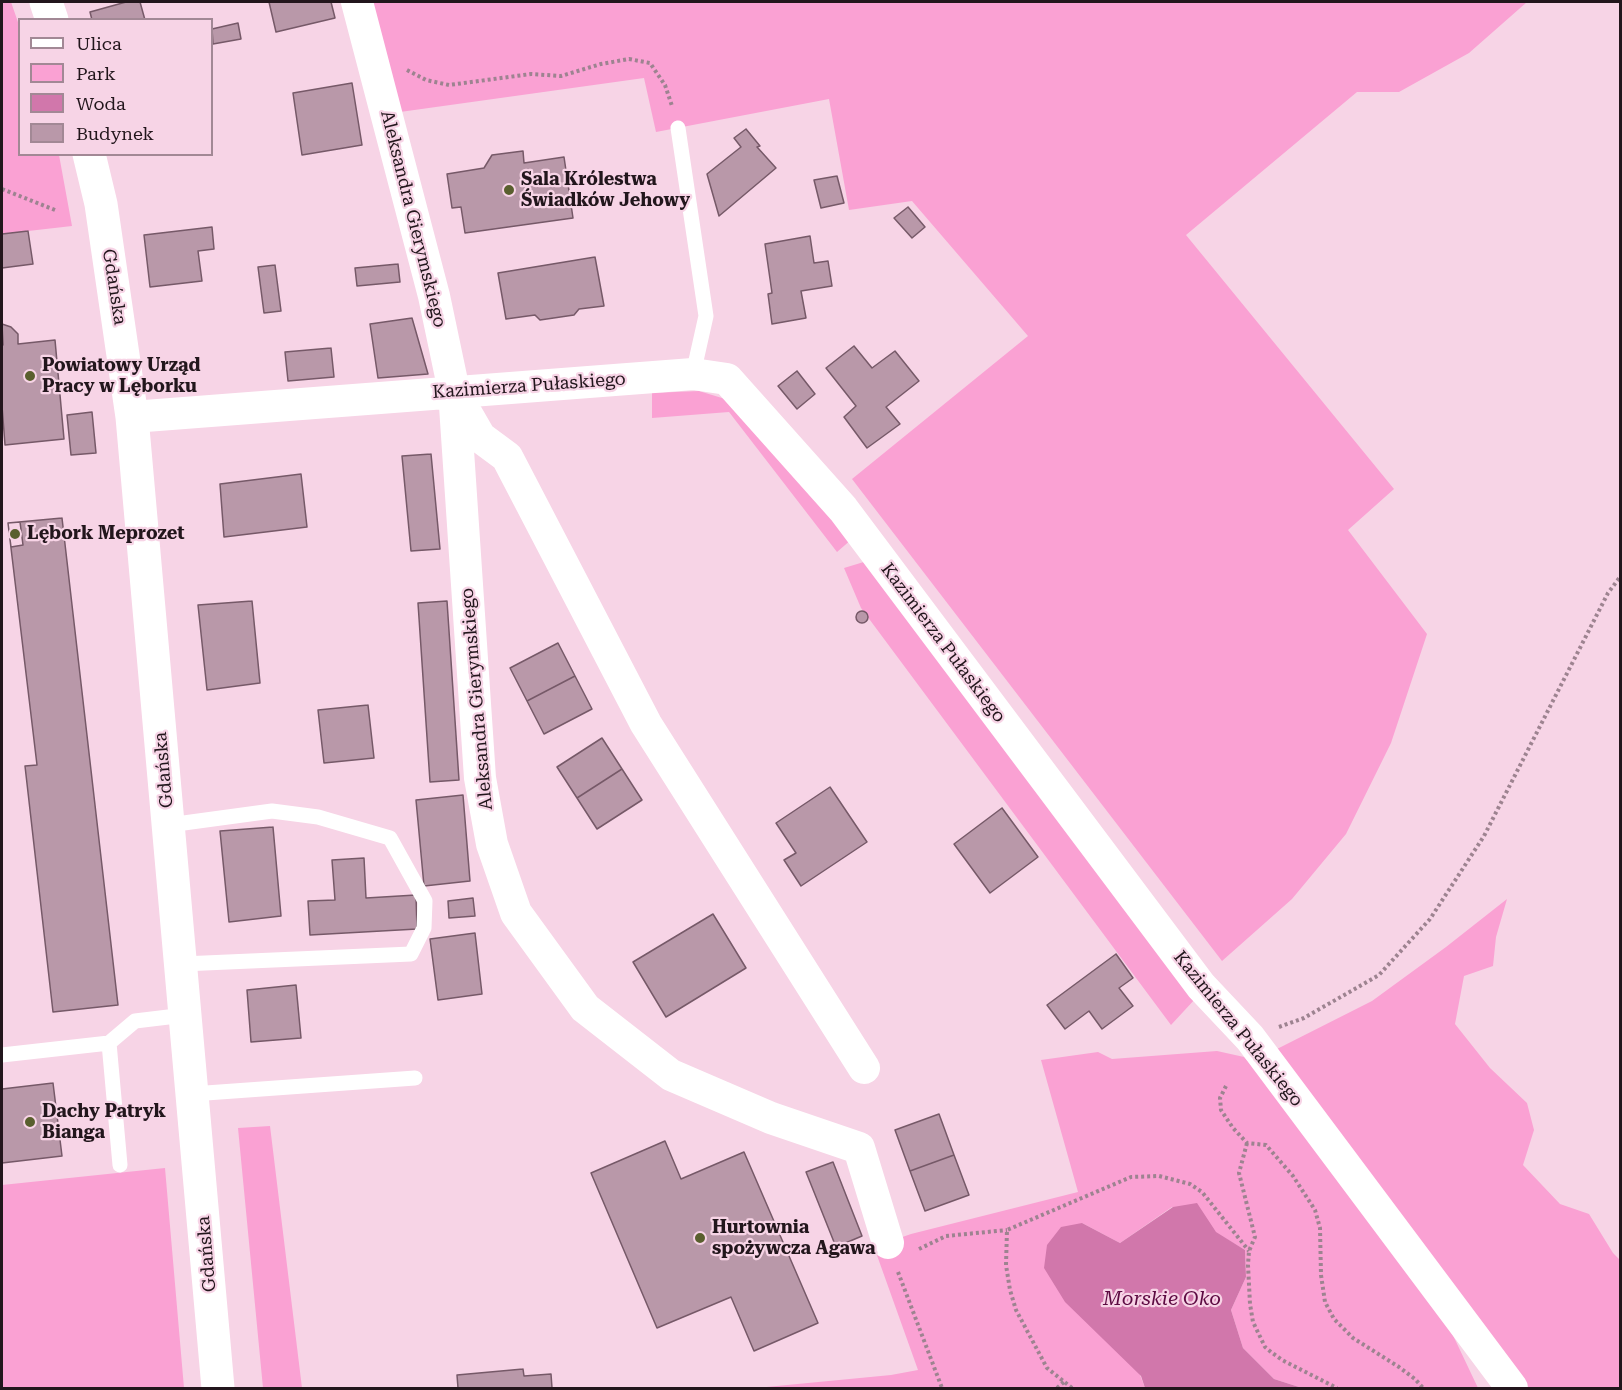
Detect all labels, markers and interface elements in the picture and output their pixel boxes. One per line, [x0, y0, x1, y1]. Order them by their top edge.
legend [18, 18, 213, 156]
text: Ulica [76, 33, 122, 54]
text: Park [76, 63, 116, 84]
text: Woda [76, 93, 126, 114]
street label: Aleksandra Gierymskiego [376, 108, 450, 330]
text: Budynek [76, 123, 154, 144]
place label: Sala Królestwa Świadków Jehowy [521, 169, 690, 212]
marker: Sala Królestwa Świadków Jehowy [502, 183, 516, 197]
street label: Gdańska [97, 248, 131, 326]
place label: Powiatowy Urząd Pracy w Lęborku [42, 355, 200, 398]
street label: Kazimierza Pułaskiego [432, 368, 626, 404]
marker: Powiatowy Urząd Pracy w Lęborku [23, 369, 37, 383]
place label: Lębork Meprozet [27, 523, 185, 545]
marker: Lębork Meprozet [8, 527, 22, 541]
street label: Kazimierza Pułaskiego [876, 559, 1010, 727]
street label: Aleksandra Gierymskiego [457, 587, 497, 811]
street label: Gdańska [150, 731, 178, 809]
street label: Kazimierza Pułaskiego [1169, 947, 1307, 1111]
place label: Dachy Patryk Bianga [42, 1101, 166, 1144]
marker: Dachy Patryk Bianga [23, 1115, 37, 1129]
street label: Gdańska [193, 1215, 221, 1293]
place label: Hurtownia spożywcza Agawa [712, 1217, 876, 1260]
marker: Hurtownia spożywcza Agawa [693, 1231, 707, 1245]
water label: Morskie Oko [1103, 1287, 1221, 1311]

